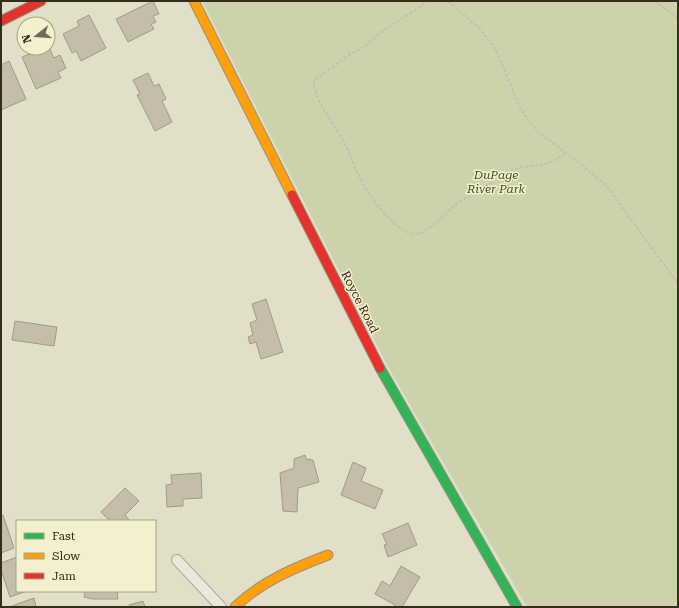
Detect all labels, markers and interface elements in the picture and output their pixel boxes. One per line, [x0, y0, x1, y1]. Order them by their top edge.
north arrow [16, 16, 56, 56]
text: N [19, 32, 34, 45]
park label: DuPage River Park [466, 168, 526, 196]
street label: Royce Road [338, 269, 382, 336]
legend [16, 520, 156, 592]
text: Fast [52, 529, 76, 543]
text: Slow [52, 549, 80, 563]
text: Jam [52, 569, 76, 583]

